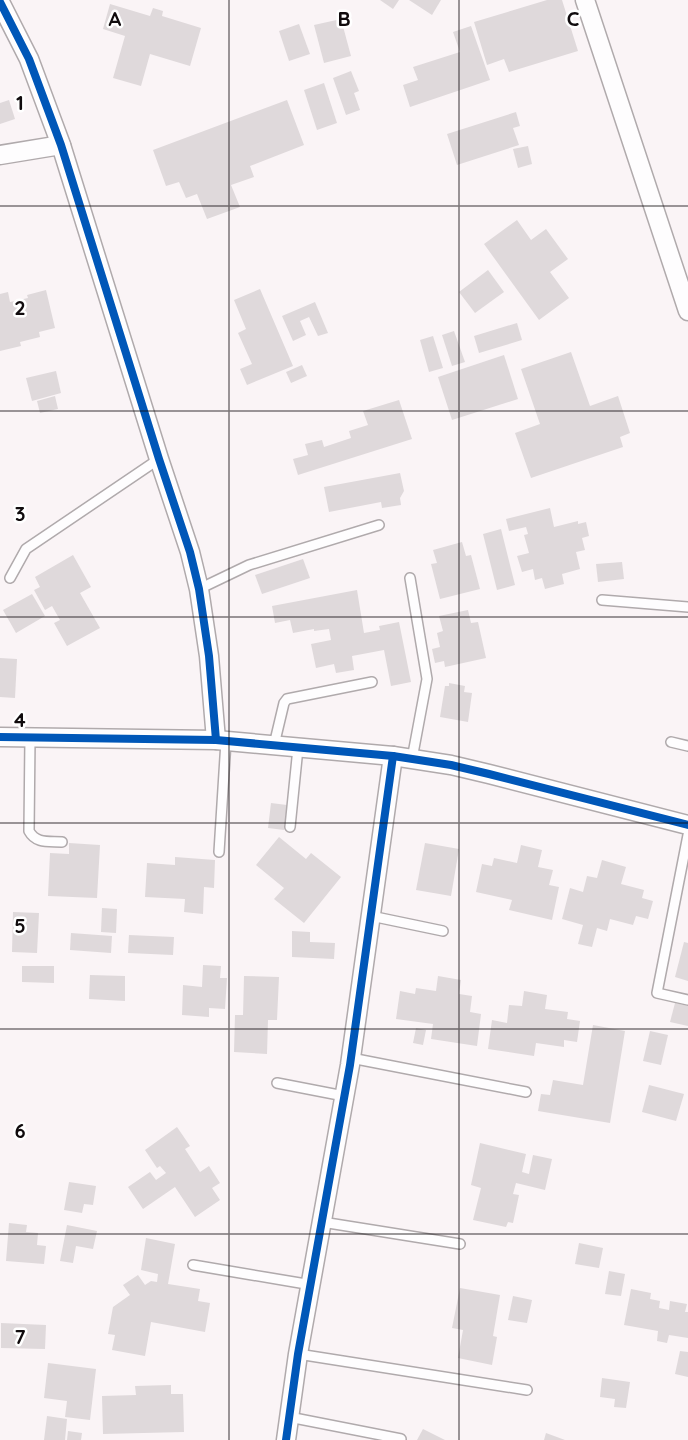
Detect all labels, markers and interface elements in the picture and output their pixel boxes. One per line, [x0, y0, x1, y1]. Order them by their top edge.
text: A [109, 6, 122, 31]
text: B [337, 6, 351, 31]
text: C [567, 6, 580, 31]
text: 1 [16, 90, 24, 115]
text: 2 [14, 295, 26, 320]
text: 3 [15, 501, 25, 526]
text: 4 [14, 707, 26, 732]
text: 5 [14, 913, 26, 938]
text: 6 [14, 1118, 26, 1143]
text: 7 [15, 1324, 26, 1349]

